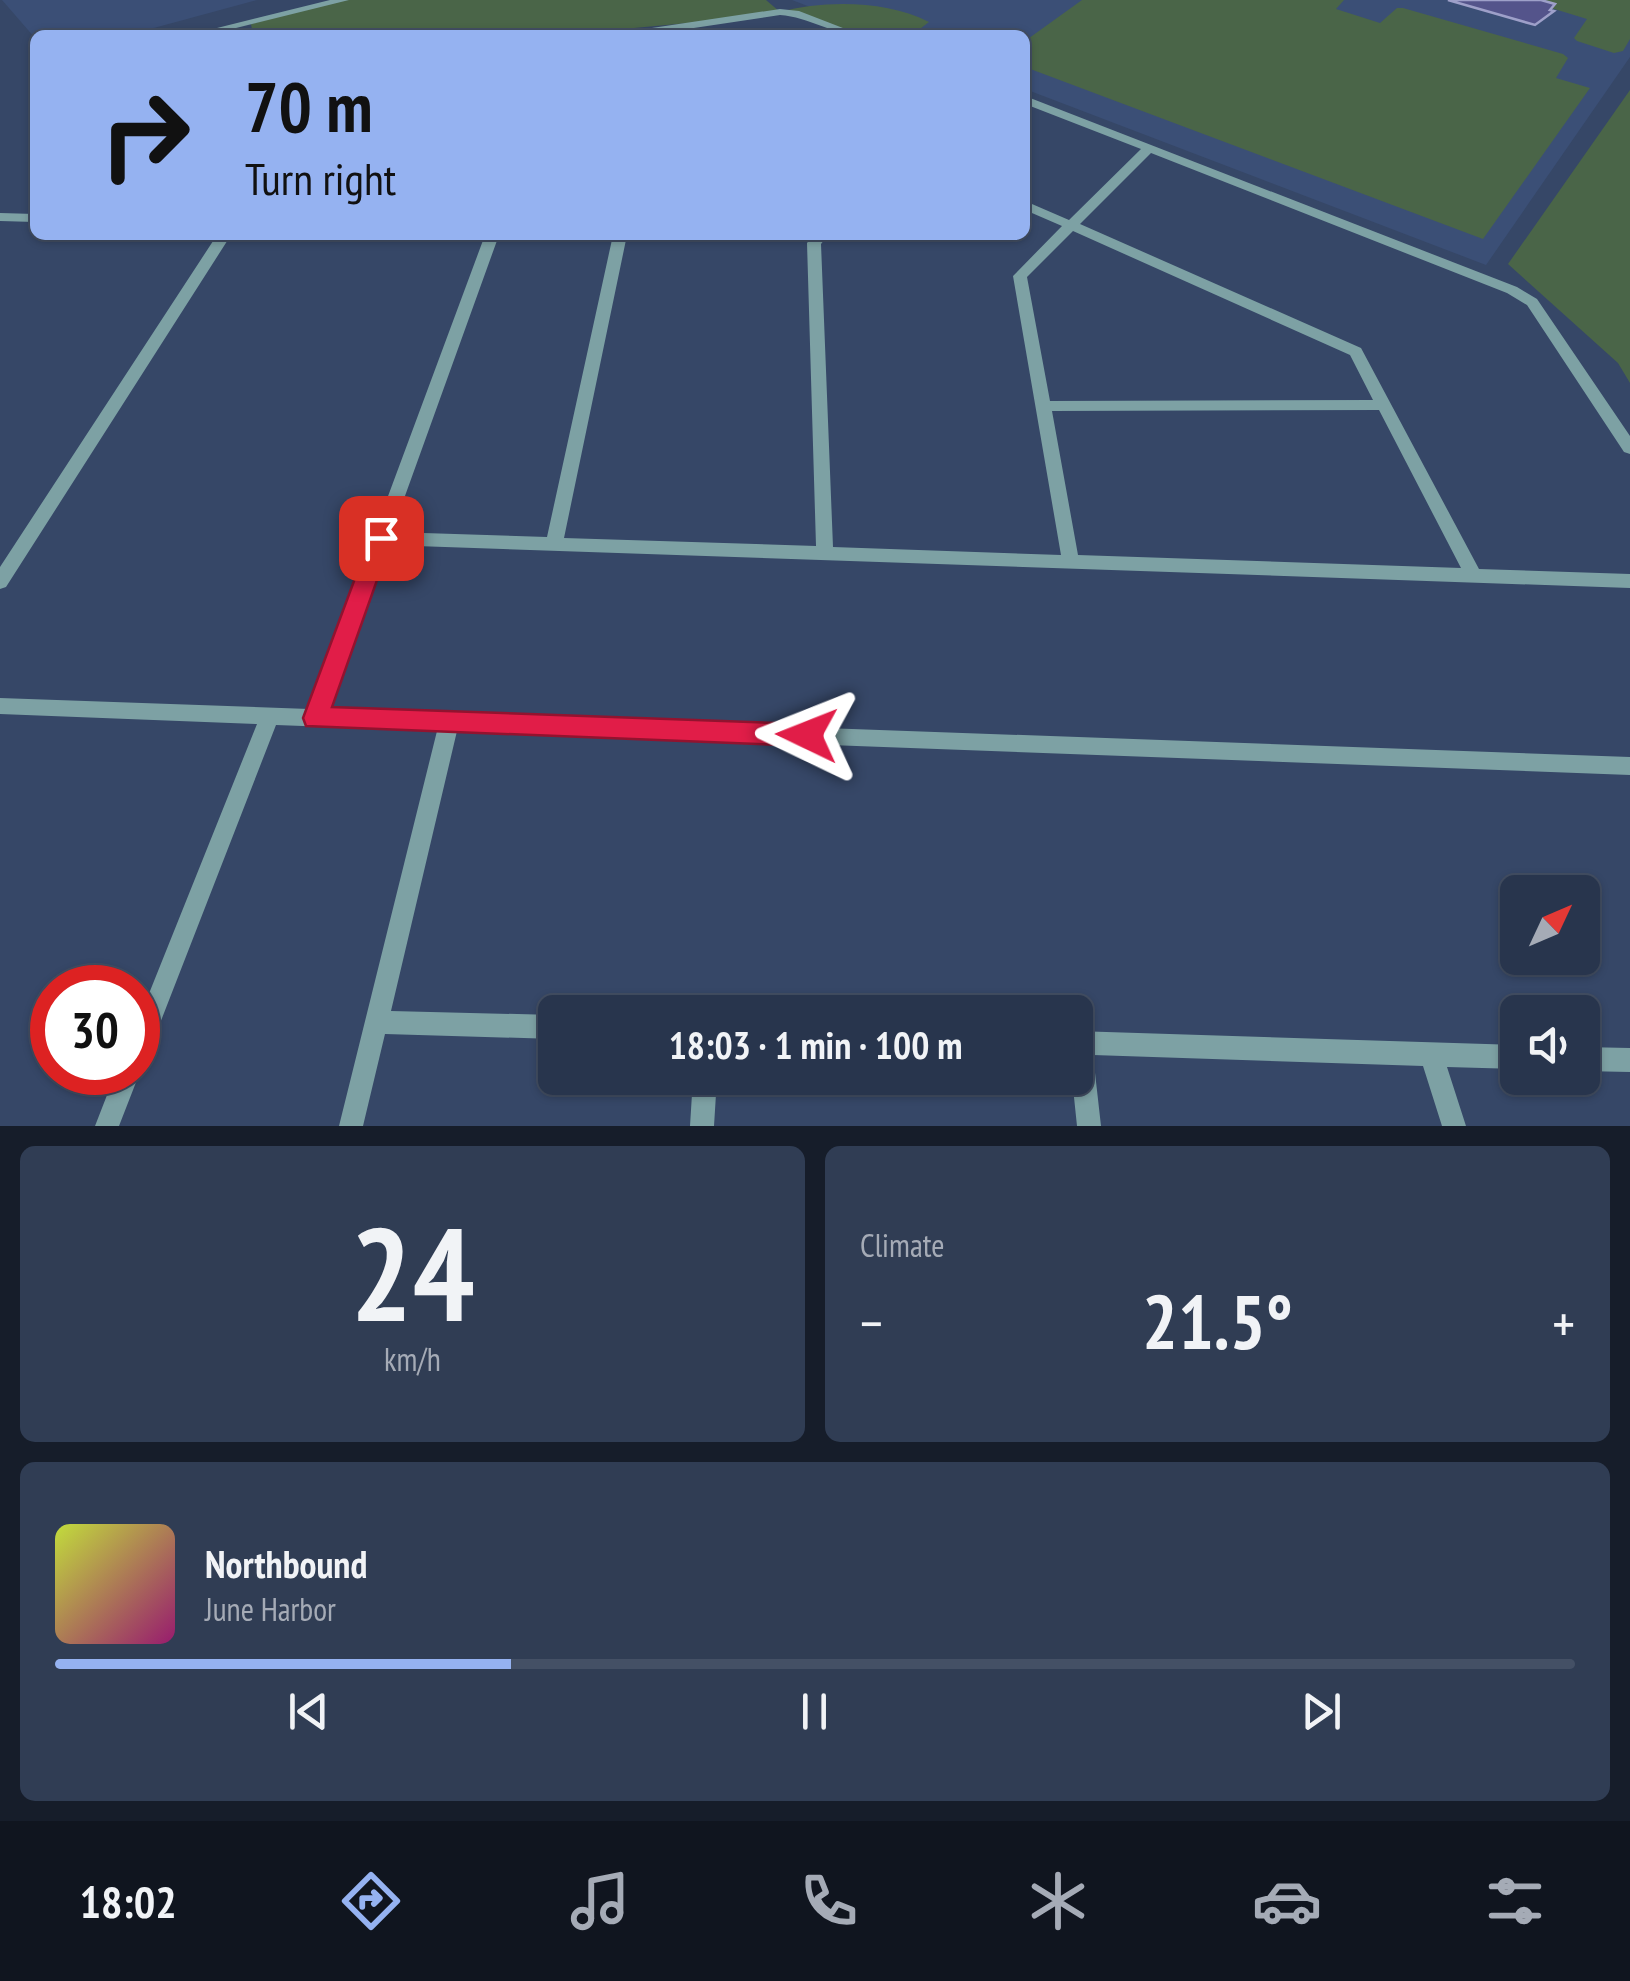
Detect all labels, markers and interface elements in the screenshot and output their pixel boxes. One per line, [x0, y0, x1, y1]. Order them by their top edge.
text: 70 m [245, 61, 373, 151]
icon: right [80, 70, 210, 200]
text: Turn right [245, 149, 396, 207]
pin [339, 496, 424, 581]
icon: arrive [354, 511, 409, 566]
position arrow [755, 683, 859, 787]
north arrow [1500, 875, 1600, 975]
map controls [1500, 875, 1600, 1095]
speed limit sign: 30 [30, 965, 160, 1095]
button: sound [1500, 995, 1600, 1095]
text: 18:03 · 1 min · 100 m [669, 1020, 962, 1069]
text: 24 [350, 1189, 475, 1357]
text: Climate [860, 1224, 944, 1266]
text: 21.5° [1142, 1273, 1293, 1370]
text: − [860, 1287, 883, 1358]
text: + [1552, 1287, 1575, 1358]
text: km/h [384, 1338, 441, 1380]
text: Northbound [205, 1539, 367, 1588]
text: June Harbor [205, 1588, 336, 1630]
icon: previous [281, 1684, 336, 1739]
icon: pause [787, 1684, 842, 1739]
icon: next [1294, 1684, 1349, 1739]
icon: directions [336, 1866, 406, 1936]
icon: music [565, 1866, 635, 1936]
icon: phone [794, 1866, 864, 1936]
icon: climate [1023, 1866, 1093, 1936]
icon: car [1252, 1866, 1322, 1936]
icon: filters [1480, 1866, 1550, 1936]
text: 18:02 [79, 1872, 177, 1930]

